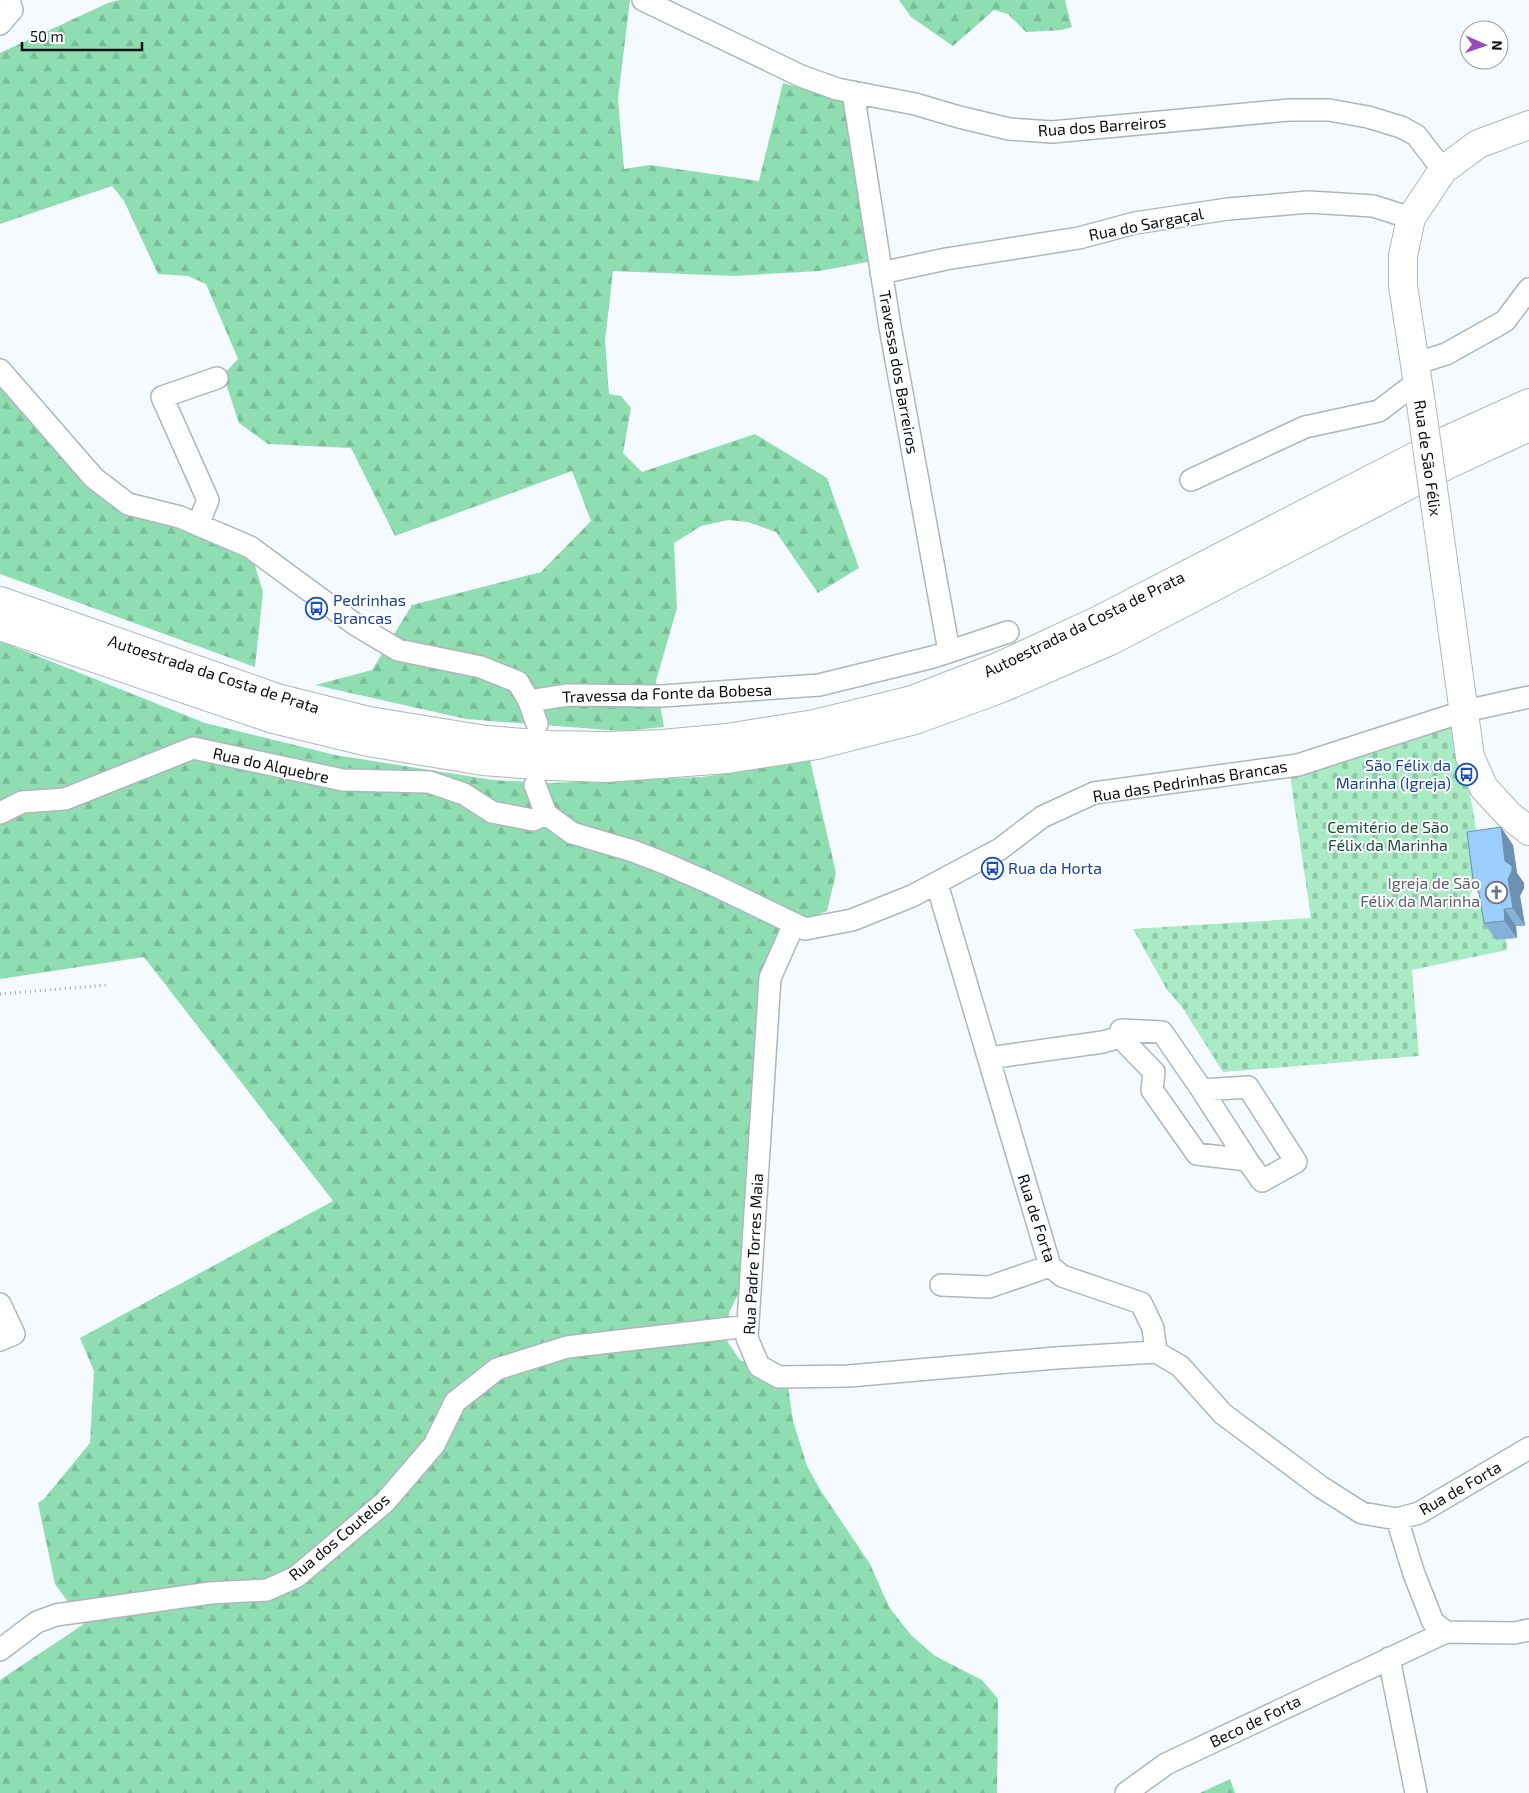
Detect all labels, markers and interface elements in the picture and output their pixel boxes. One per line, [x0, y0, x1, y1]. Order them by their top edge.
scale bar [22, 20, 142, 52]
north arrow [1459, 20, 1509, 70]
text: 50 m [30, 27, 64, 45]
text: N [1489, 40, 1506, 51]
street label: Rua dos Barreiros [1037, 112, 1167, 139]
street label: Rua do Sargaçal [1087, 203, 1205, 245]
street label: Travessa dos Barreiros [876, 289, 923, 455]
street label: Rua de São Félix [1411, 399, 1446, 518]
street label: Autoestrada da Costa de Prata [980, 567, 1187, 681]
place label: Pedrinhas Brancas [333, 590, 406, 627]
bus stop icon: Pedrinhas Brancas [305, 597, 329, 621]
street label: Autoestrada da Costa de Prata [106, 630, 322, 717]
street label: Travessa da Fonte da Bobesa [562, 679, 772, 706]
street label: Rua do Alquebre [211, 743, 331, 786]
place label: São Félix da Marinha (Igreja) [1336, 755, 1451, 793]
street label: Rua das Pedrinhas Brancas [1091, 756, 1289, 805]
bus stop icon: São Félix da Marinha (Igreja) [1455, 762, 1479, 786]
park label: Cemitério de São Félix da Marinha [1327, 817, 1449, 854]
bus stop icon: Rua da Horta [980, 856, 1004, 880]
place label: Rua da Horta [1008, 858, 1102, 877]
place label: Igreja de São Félix da Marinha [1360, 873, 1480, 910]
church icon: Igreja de São Félix da Marinha [1484, 880, 1508, 904]
street label: Rua de Forta [1014, 1171, 1061, 1264]
street label: Rua Padre Torres Maia [739, 1173, 766, 1335]
street label: Rua de Forta [1415, 1456, 1504, 1519]
street label: Rua dos Coutelos [285, 1489, 393, 1584]
street label: Beco de Forta [1206, 1690, 1303, 1751]

